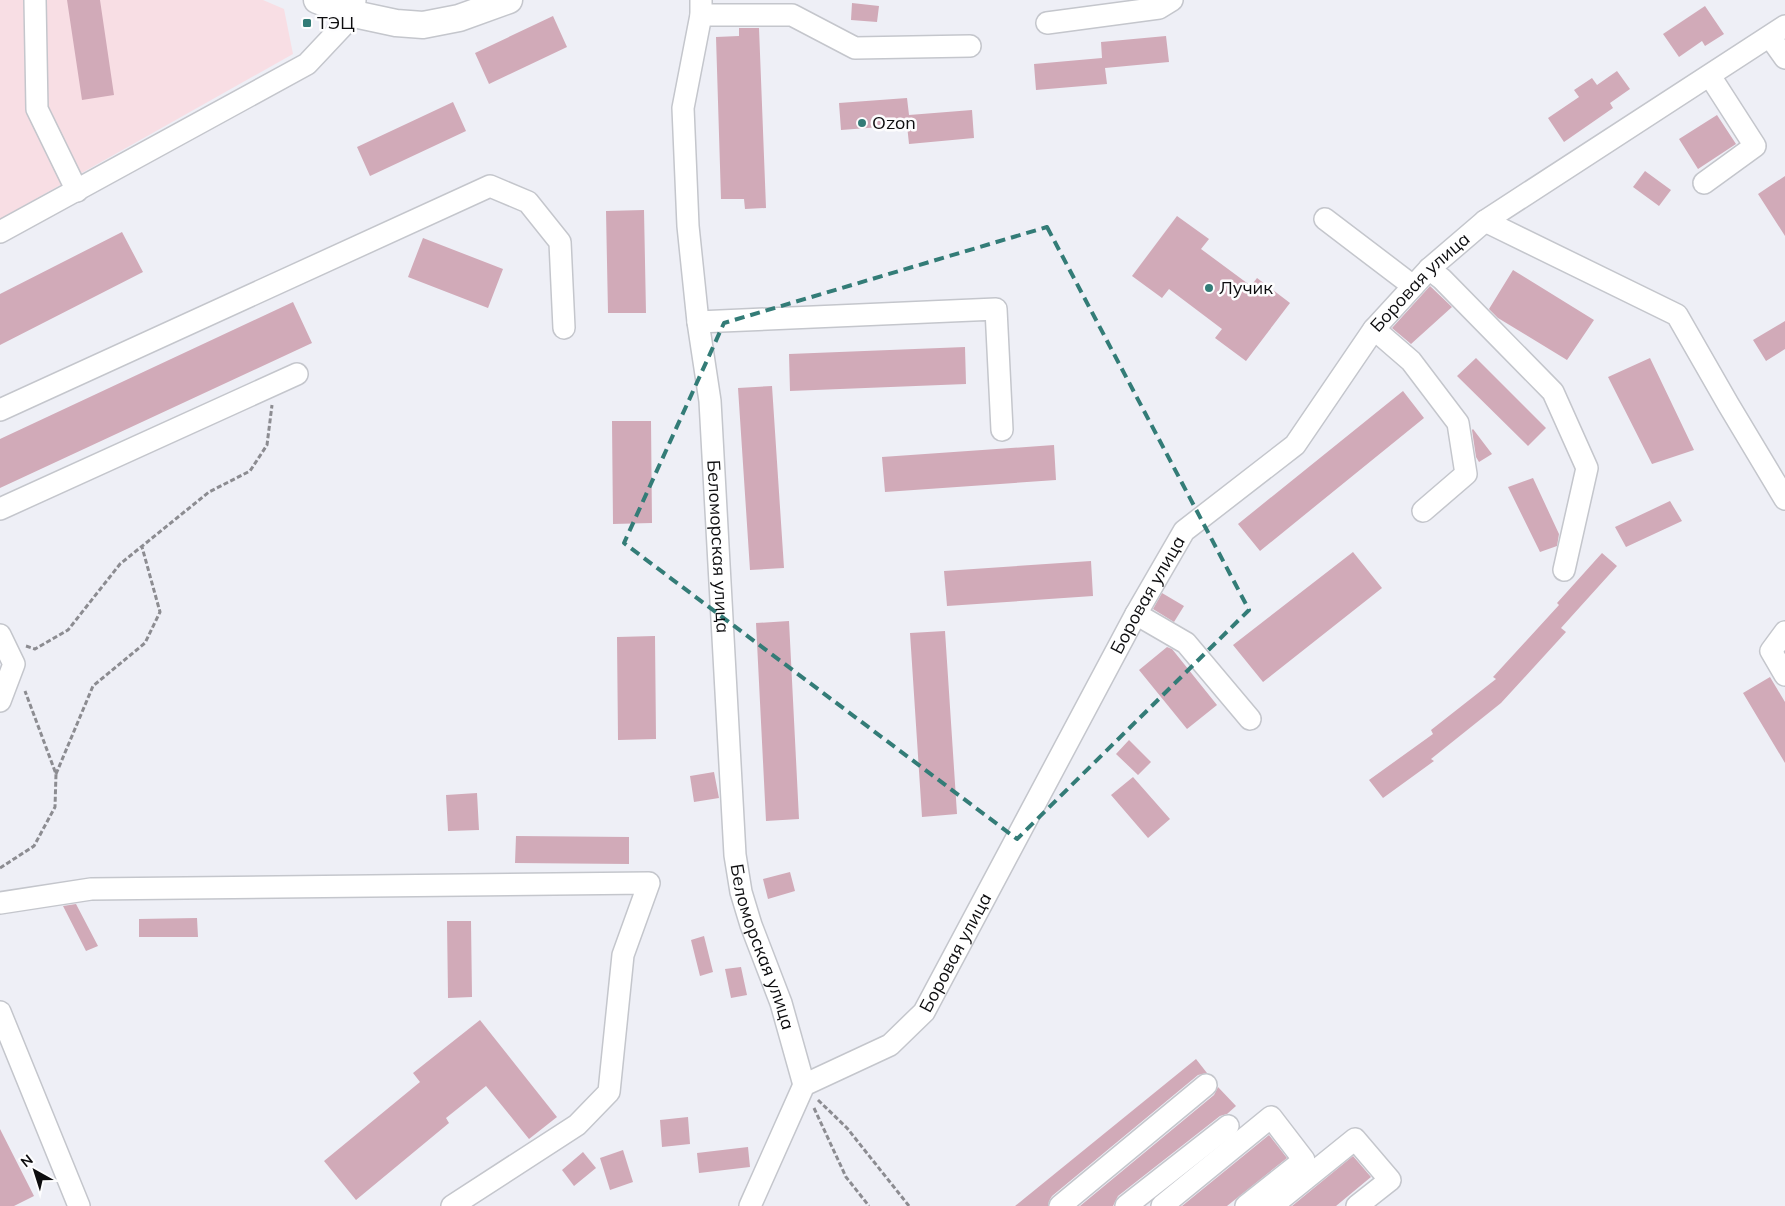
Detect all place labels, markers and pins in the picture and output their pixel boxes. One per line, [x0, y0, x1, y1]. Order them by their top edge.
place label: ТЭЦ [317, 11, 355, 34]
marker: ТЭЦ [301, 17, 313, 29]
place label: Ozon [872, 111, 916, 134]
marker: Ozon [856, 117, 868, 129]
place label: Лучик [1219, 276, 1273, 299]
marker: Лучик [1203, 282, 1215, 294]

